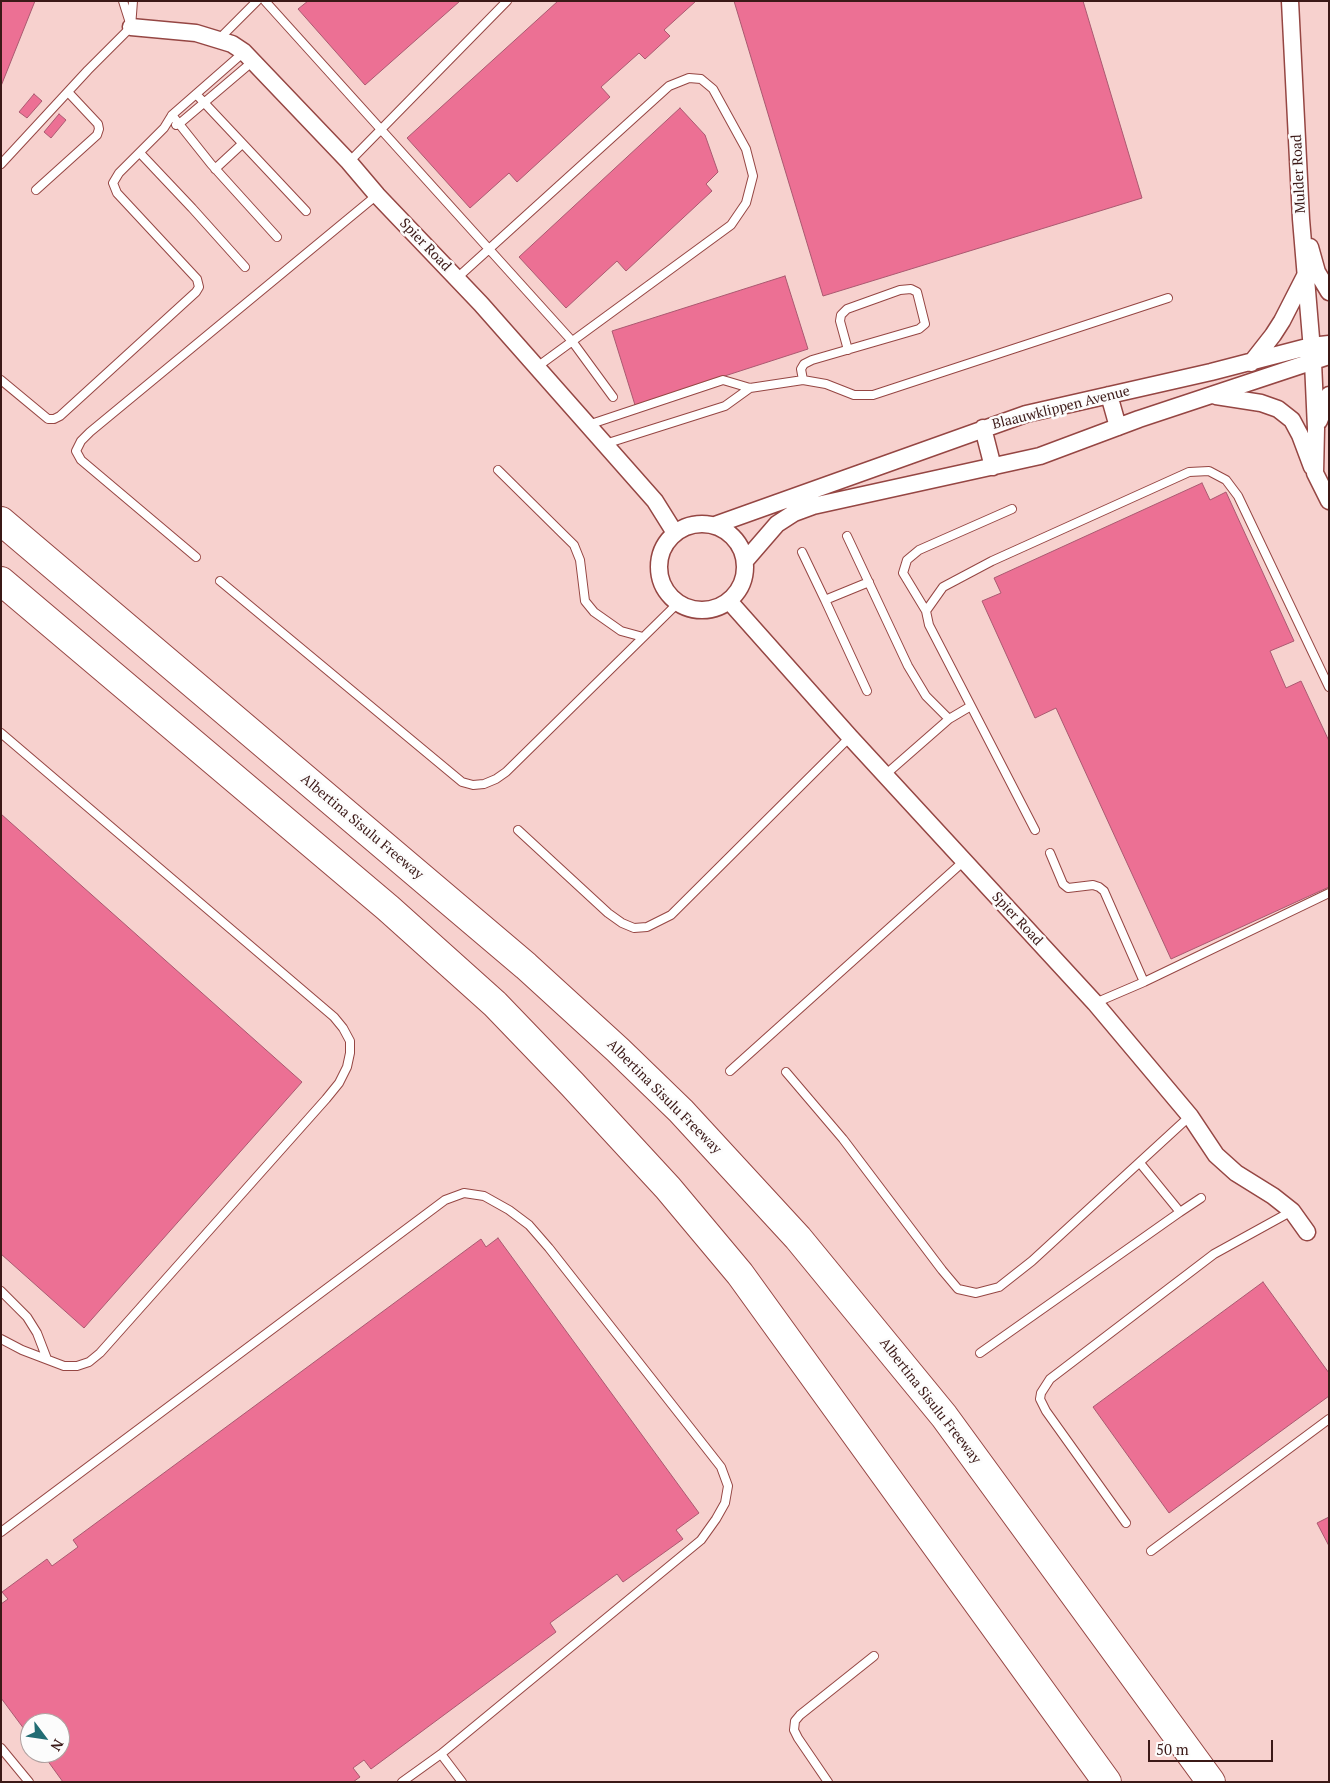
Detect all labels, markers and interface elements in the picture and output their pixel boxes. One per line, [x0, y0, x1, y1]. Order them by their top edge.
street label: Mulder Road [1289, 134, 1309, 214]
street label: Spier Road [396, 215, 454, 275]
street label: Blaauwklippen Avenue [990, 383, 1132, 433]
street label: Albertina Sisulu Freeway [297, 771, 427, 883]
street label: Spier Road [988, 889, 1046, 949]
street label: Albertina Sisulu Freeway [603, 1036, 725, 1158]
street label: Albertina Sisulu Freeway [876, 1335, 984, 1467]
north arrow [20, 1713, 70, 1763]
scale bar [1150, 1730, 1275, 1762]
text: N [47, 1736, 68, 1755]
text: 50 m [1156, 1739, 1189, 1759]

